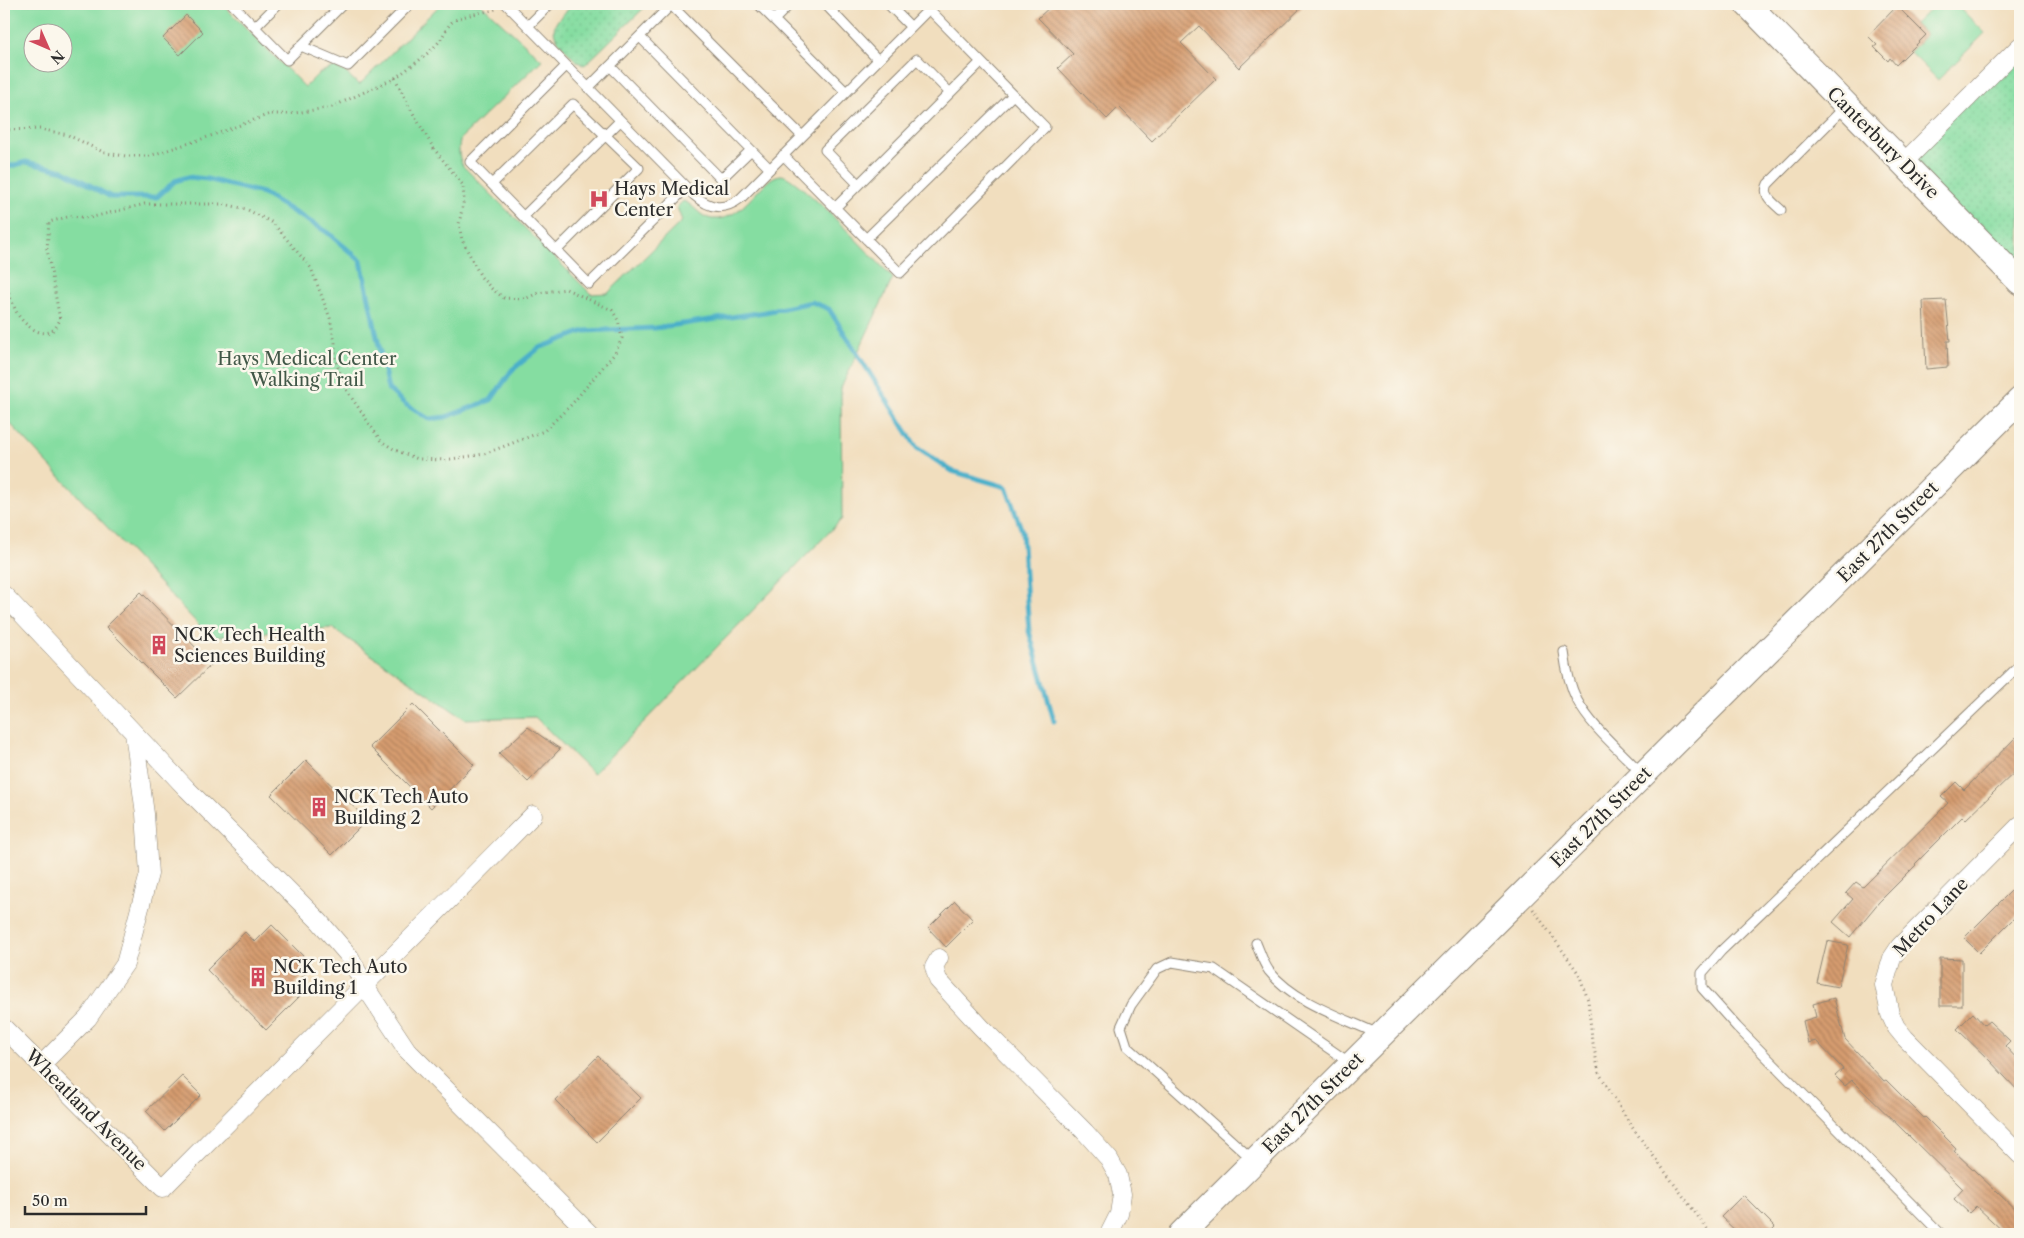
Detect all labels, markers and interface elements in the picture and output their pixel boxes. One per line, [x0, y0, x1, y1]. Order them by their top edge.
north arrow [22, 22, 72, 72]
text: N [47, 47, 68, 68]
street label: Canterbury Drive [1822, 82, 1944, 204]
place label: Hays Medical Center [614, 178, 729, 221]
hospital icon: Hays Medical Center [588, 188, 610, 210]
park label: Hays Medical Center Walking Trail [217, 348, 397, 391]
street label: East 27th Street [1833, 477, 1943, 587]
place label: NCK Tech Health Sciences Building [174, 624, 325, 667]
building icon: NCK Tech Health Sciences Building [148, 634, 170, 656]
street label: East 27th Street [1546, 762, 1656, 872]
place label: NCK Tech Auto Building 2 [334, 786, 469, 829]
building icon: NCK Tech Auto Building 2 [308, 796, 330, 818]
street label: Metro Lane [1889, 873, 1973, 961]
place label: NCK Tech Auto Building 1 [273, 956, 408, 999]
building icon: NCK Tech Auto Building 1 [247, 966, 269, 988]
street label: Wheatland Avenue [20, 1044, 151, 1175]
street label: East 27th Street [1258, 1048, 1368, 1158]
scale bar [25, 1183, 146, 1215]
text: 50 m [32, 1191, 68, 1210]

